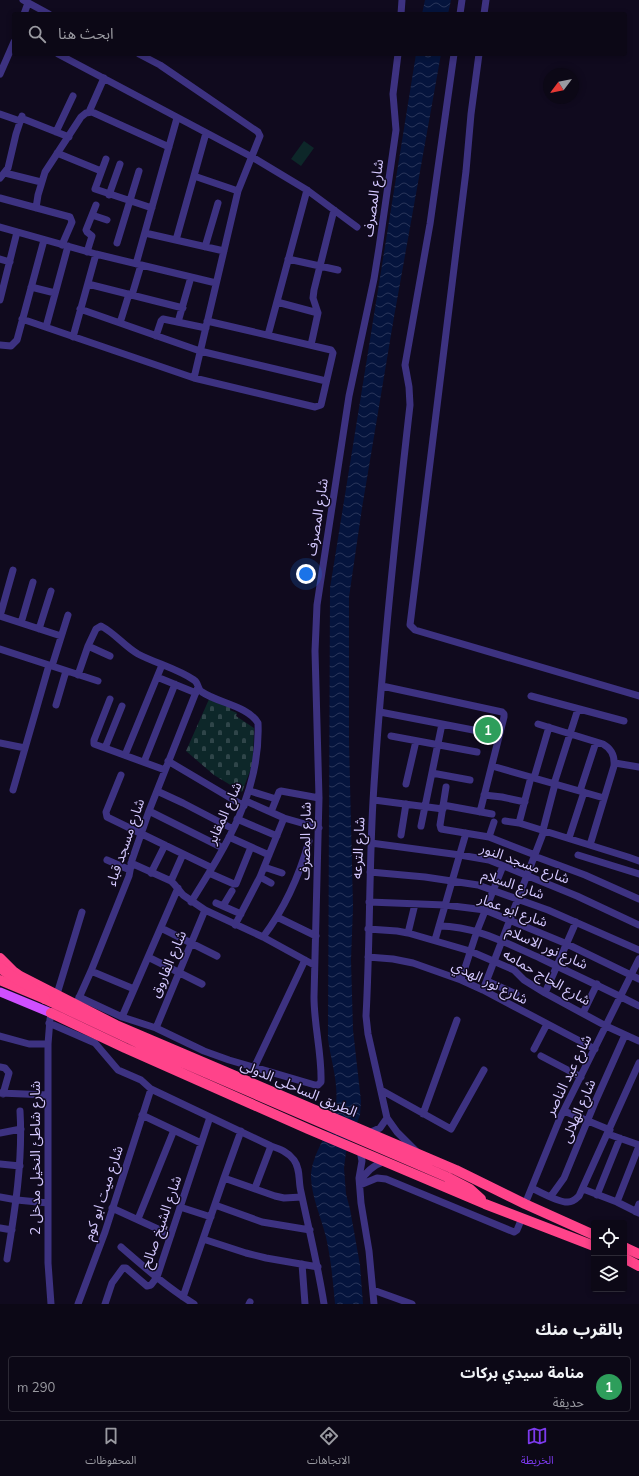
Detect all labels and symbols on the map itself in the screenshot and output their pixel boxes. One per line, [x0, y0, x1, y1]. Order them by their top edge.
north arrow [543, 68, 579, 104]
street label: شارع المصرف [359, 158, 389, 238]
street label: شارع المصرف [302, 477, 334, 557]
your location [296, 564, 316, 584]
pin: 1 [475, 715, 501, 745]
street label: شارع المقابر [202, 779, 248, 849]
street label: شارع مسجد قباء [102, 796, 150, 889]
street label: شارع المصرف [295, 802, 317, 880]
street label: شارع الترعه [347, 816, 371, 880]
street label: شارع مسجد النور [476, 838, 572, 889]
street label: شارع السلام [479, 865, 547, 905]
street label: شارع ابو عمار [474, 889, 550, 933]
street label: شارع نور الاسلام [502, 921, 591, 975]
street label: شارع الفاروق [146, 928, 192, 1001]
street label: شارع الحاج حمامه [499, 945, 594, 1011]
street label: شارع نور الهدي [448, 956, 531, 1010]
street label: شارع عبد الناصر [540, 1032, 597, 1120]
street label: الطريق الساحلى الدولى [237, 1055, 360, 1122]
street label: شارع الهلالى [557, 1076, 601, 1146]
street label: شارع شاطئ النخيل مدخل 2 [26, 1081, 46, 1235]
street label: شارع ميت ابو كوم [79, 1143, 129, 1243]
street label: شارع الشيخ صالح [137, 1173, 187, 1272]

